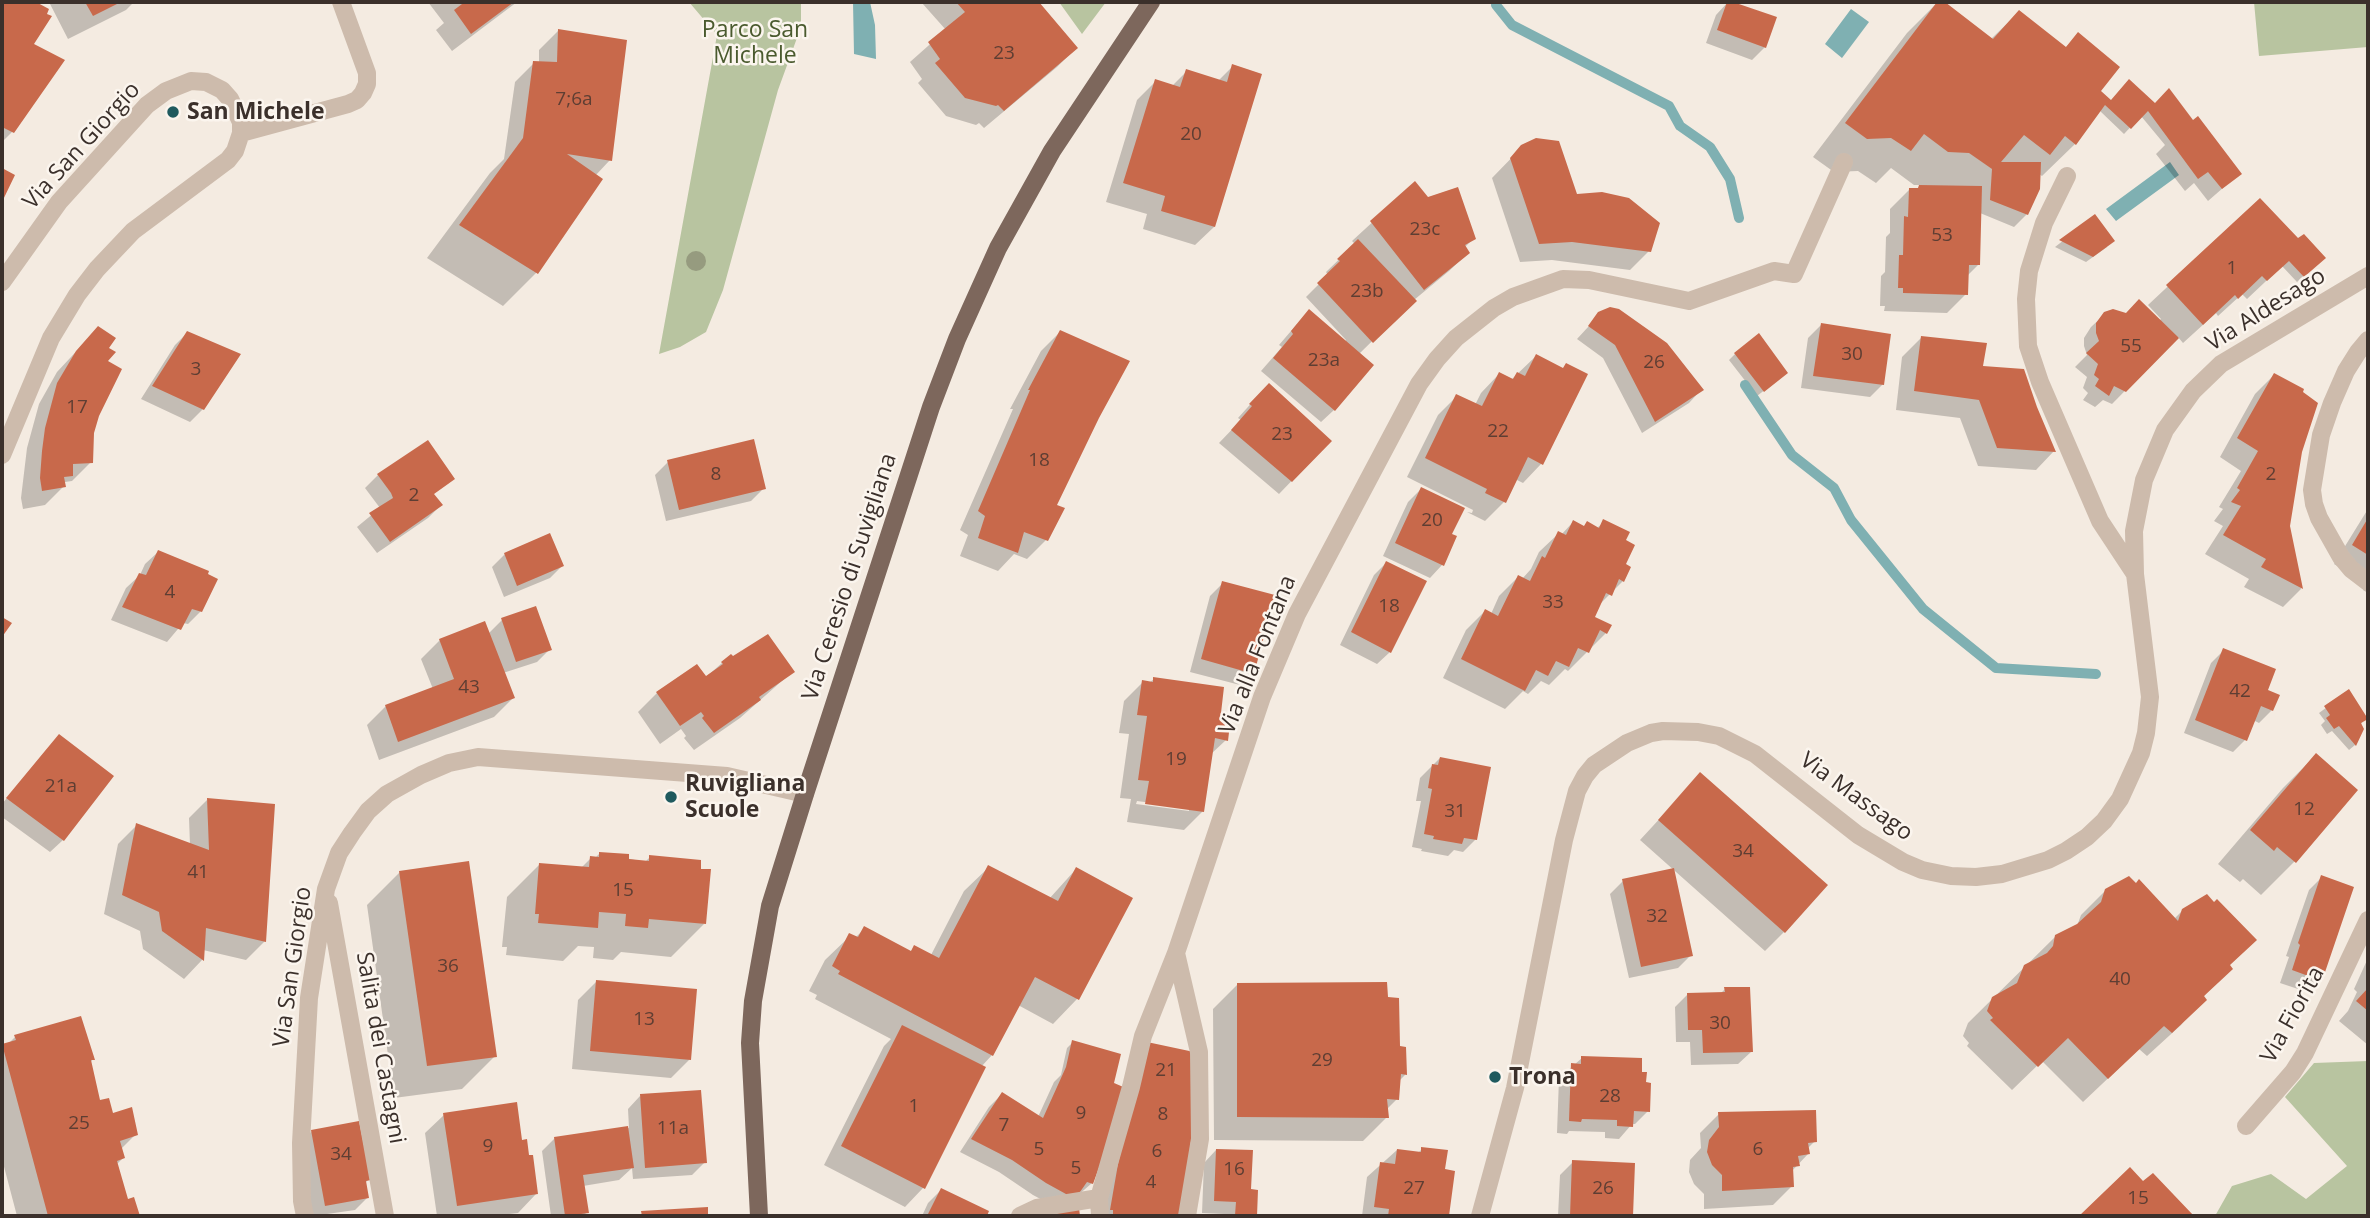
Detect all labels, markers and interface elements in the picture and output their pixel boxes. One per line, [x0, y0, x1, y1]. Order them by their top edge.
park label: Parco San Michele [702, 16, 808, 70]
house number: 23 [993, 43, 1015, 65]
street label: Via San Giorgio [18, 77, 146, 215]
house number: 7;6a [555, 89, 593, 111]
place label: San Michele [187, 98, 324, 126]
marker: San Michele [165, 104, 181, 120]
house number: 20 [1180, 124, 1202, 146]
house number: 23c [1410, 219, 1440, 241]
house number: 53 [1931, 225, 1953, 247]
house number: 1 [2227, 258, 2237, 280]
street label: Via Aldesago [2201, 262, 2331, 358]
house number: 23b [1350, 281, 1384, 303]
house number: 55 [2120, 336, 2142, 358]
house number: 30 [1841, 344, 1863, 366]
house number: 23a [1308, 350, 1340, 372]
house number: 26 [1643, 352, 1665, 374]
house number: 3 [191, 359, 201, 381]
house number: 17 [66, 397, 88, 419]
house number: 22 [1487, 421, 1509, 443]
house number: 23 [1271, 424, 1293, 446]
street label: Via Ceresio di Suvigliana [797, 450, 903, 704]
house number: 18 [1028, 450, 1050, 472]
house number: 8 [711, 464, 721, 486]
house number: 2 [2266, 464, 2276, 486]
house number: 2 [409, 485, 419, 507]
house number: 20 [1421, 510, 1443, 532]
street label: Via alla Fontana [1214, 571, 1302, 739]
house number: 4 [165, 582, 175, 604]
house number: 33 [1542, 592, 1564, 614]
house number: 18 [1378, 596, 1400, 618]
house number: 43 [458, 677, 480, 699]
house number: 42 [2229, 681, 2251, 703]
street label: Via Massago [1794, 747, 1918, 847]
house number: 19 [1165, 749, 1187, 771]
place label: Ruvigliana Scuole [685, 770, 805, 824]
house number: 21a [45, 776, 77, 798]
marker: Ruvigliana Scuole [663, 789, 679, 805]
house number: 12 [2293, 799, 2315, 821]
house number: 31 [1444, 801, 1466, 823]
house number: 34 [1732, 841, 1754, 863]
house number: 41 [187, 862, 209, 884]
house number: 15 [612, 880, 634, 902]
street label: Via San Giorgio [268, 885, 318, 1049]
house number: 32 [1646, 906, 1668, 928]
street label: Salita dei Castagni [350, 950, 410, 1146]
house number: 36 [437, 956, 459, 978]
street label: Via Fiorita [2255, 962, 2331, 1068]
house number: 40 [2109, 969, 2131, 991]
house number: 13 [633, 1009, 655, 1031]
house number: 30 [1709, 1013, 1731, 1035]
house number: 29 [1311, 1050, 1333, 1072]
house number: 21 [1155, 1060, 1177, 1082]
place label: Trona [1509, 1063, 1576, 1091]
marker: Trona [1487, 1069, 1503, 1085]
house number: 28 [1599, 1086, 1621, 1108]
house number: 1 [909, 1096, 919, 1118]
house number: 9 [1076, 1103, 1086, 1125]
house number: 8 [1158, 1104, 1168, 1126]
house number: 25 [68, 1113, 90, 1135]
house number: 7 [999, 1115, 1009, 1137]
house number: 11a [657, 1118, 689, 1140]
house number: 9 [483, 1136, 493, 1158]
house number: 5 [1034, 1139, 1044, 1161]
house number: 6 [1753, 1139, 1763, 1161]
house number: 6 [1152, 1141, 1162, 1163]
house number: 34 [330, 1144, 352, 1166]
house number: 5 [1071, 1158, 1081, 1180]
house number: 16 [1223, 1159, 1245, 1181]
house number: 4 [1146, 1172, 1156, 1194]
house number: 27 [1403, 1178, 1425, 1200]
house number: 26 [1592, 1178, 1614, 1200]
house number: 15 [2127, 1188, 2149, 1210]

